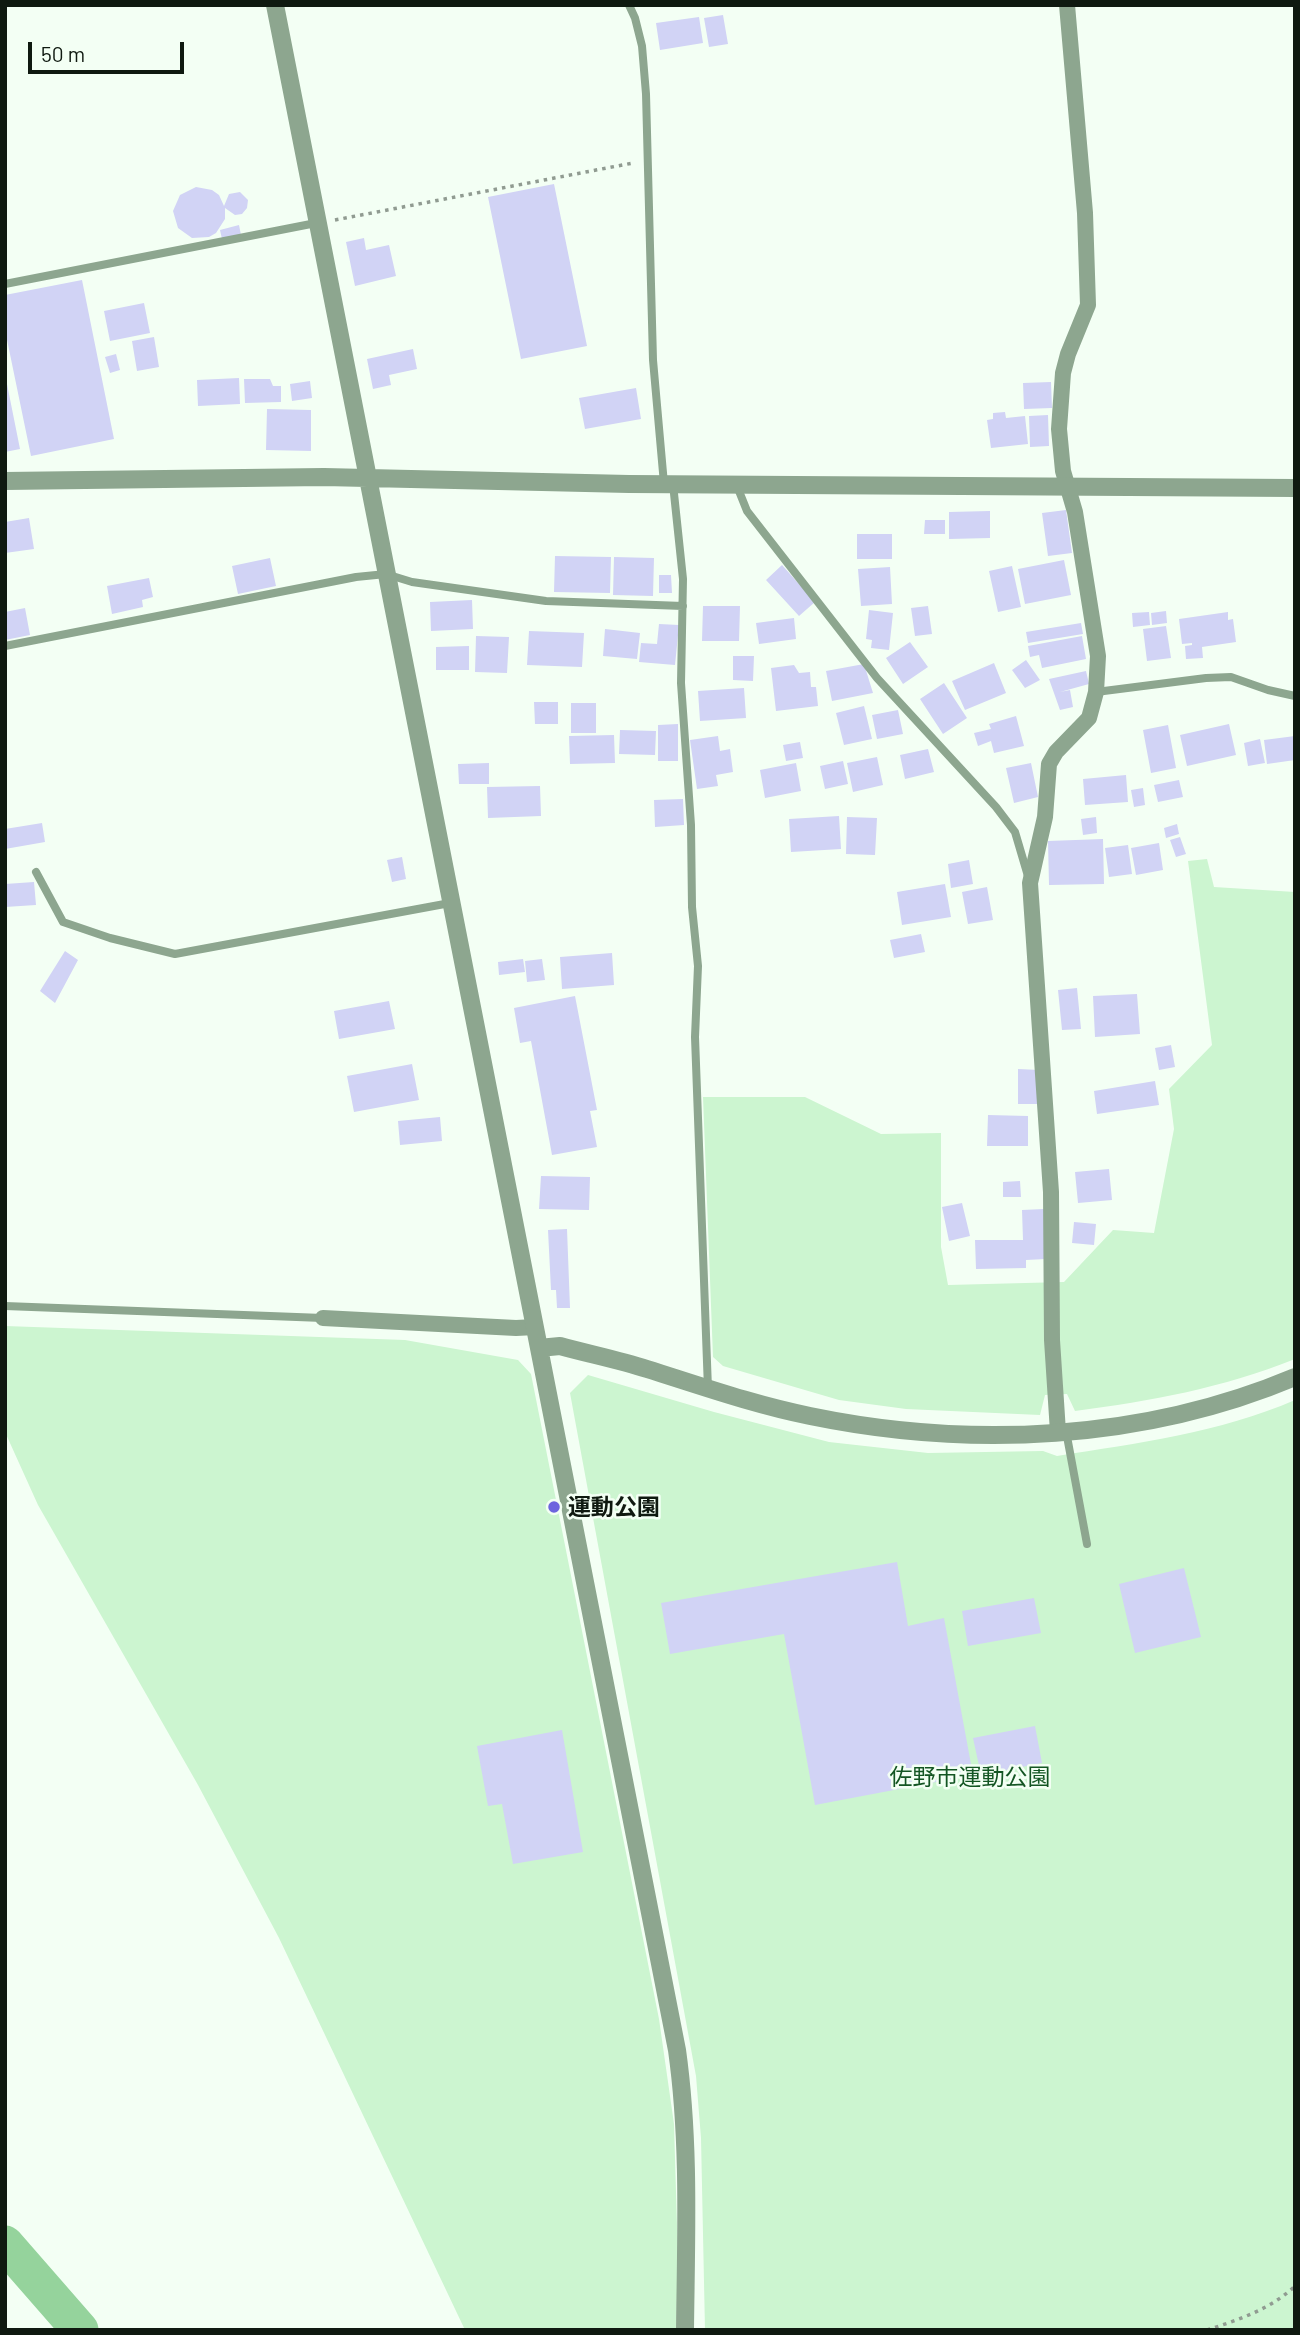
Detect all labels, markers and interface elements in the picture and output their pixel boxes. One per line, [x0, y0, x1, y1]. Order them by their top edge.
scale bar [32, 28, 187, 72]
text: 50 m [41, 41, 85, 66]
place label: 運動公園 [568, 1493, 660, 1521]
marker: 運動公園 [546, 1499, 562, 1515]
park label: 佐野市運動公園 [890, 1763, 1050, 1791]

